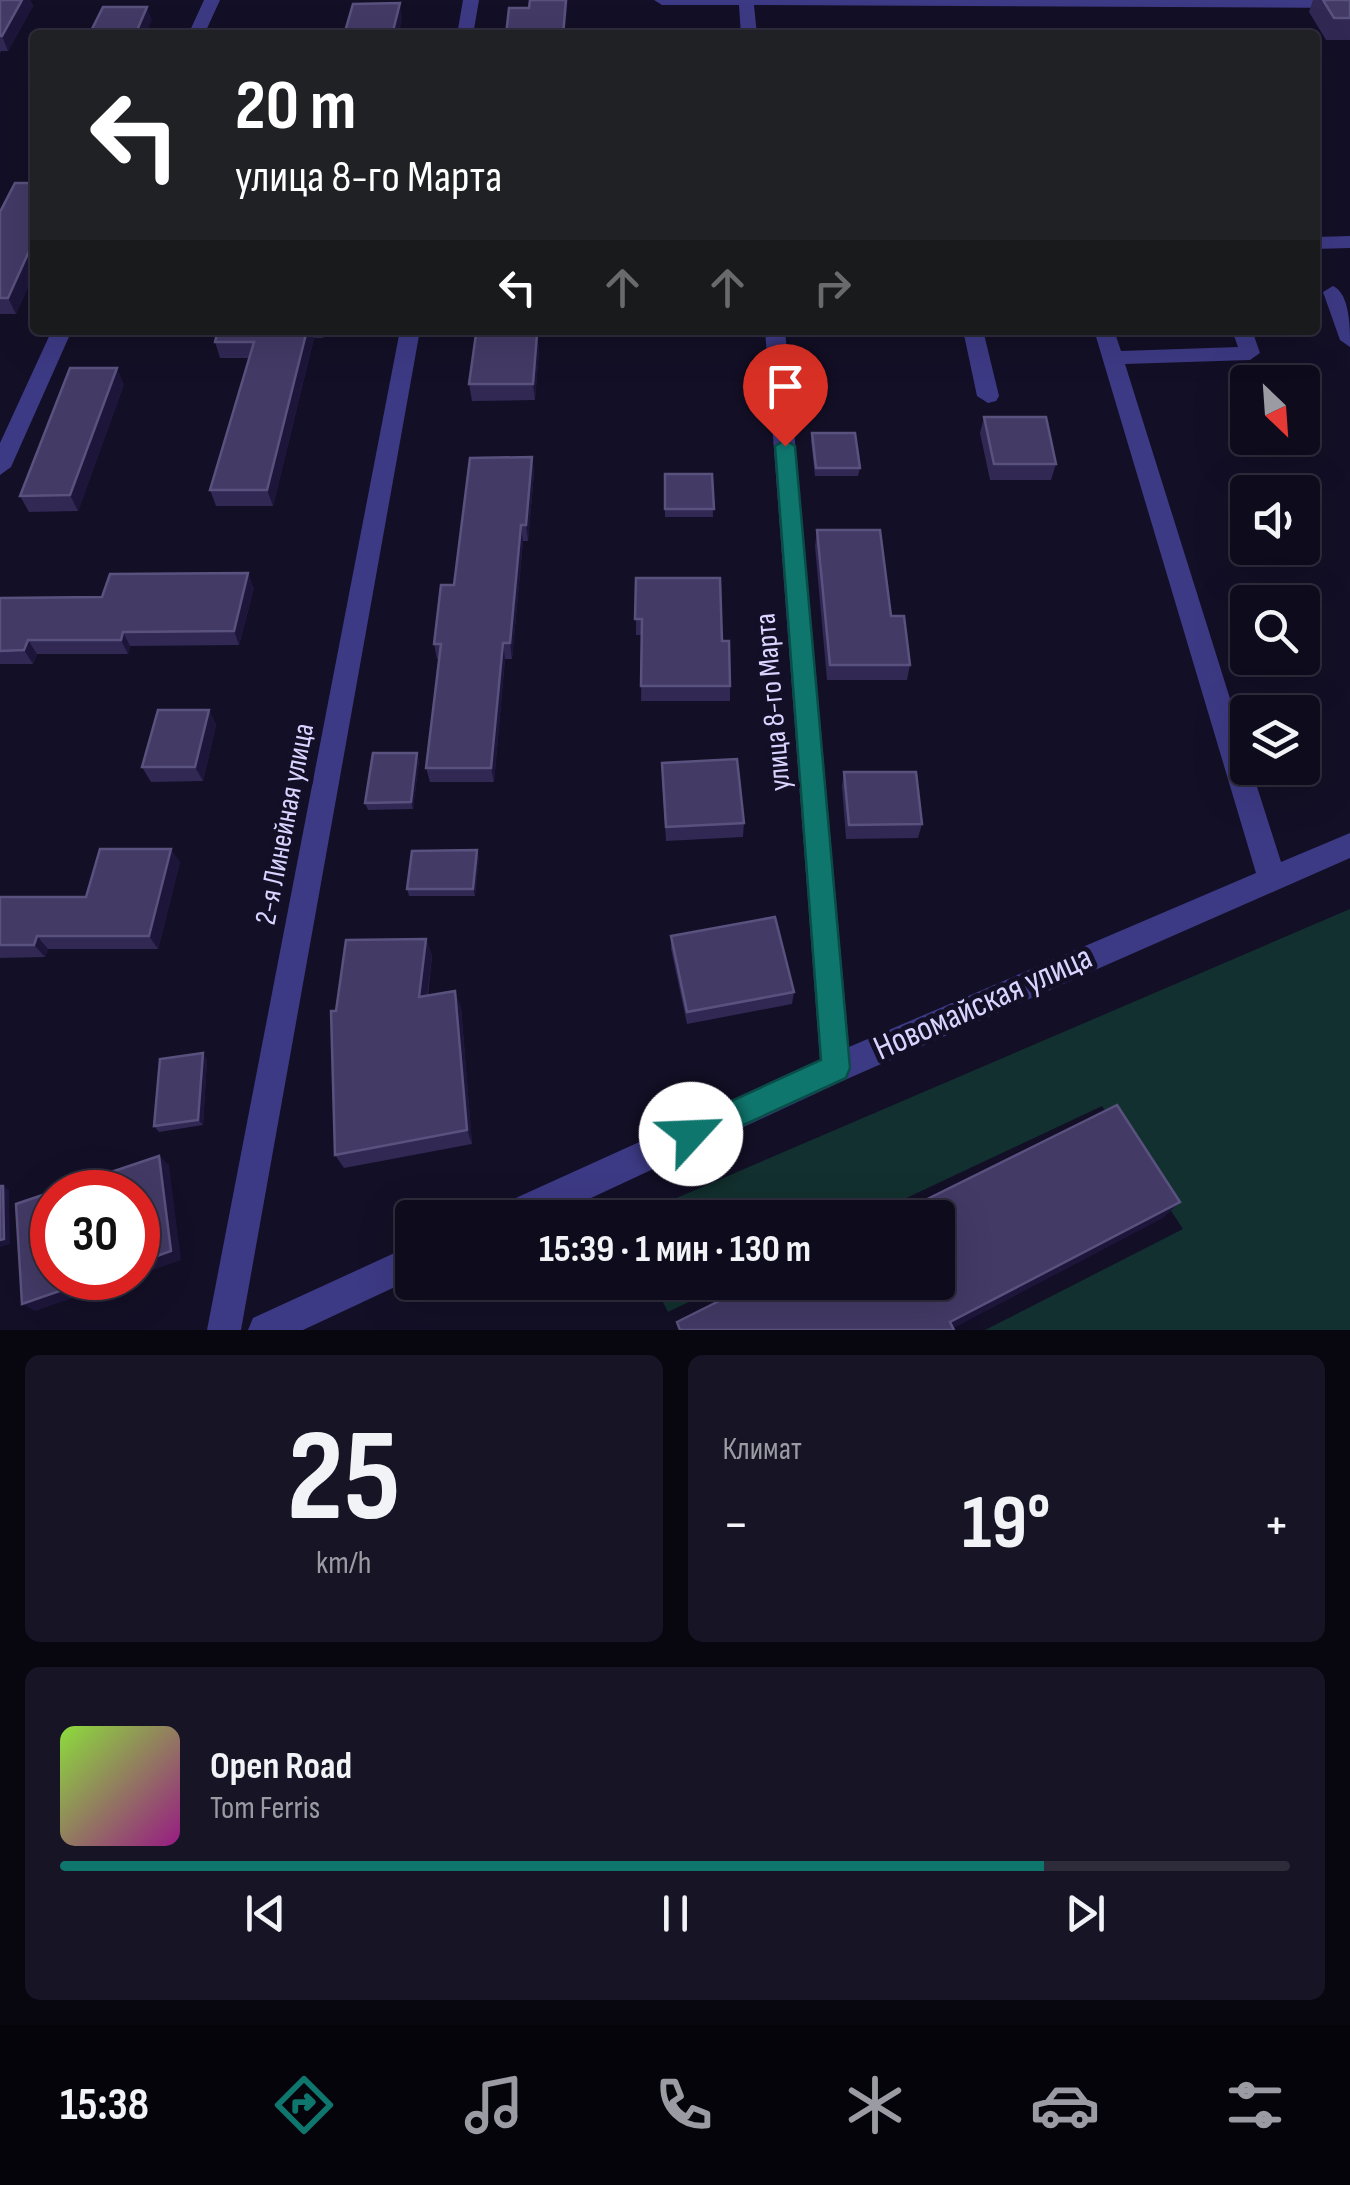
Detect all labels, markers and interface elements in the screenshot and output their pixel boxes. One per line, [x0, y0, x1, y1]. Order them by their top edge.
text: 20 m [235, 65, 356, 149]
icon: left [70, 70, 200, 200]
text: улица 8-го Марта [235, 150, 502, 205]
icon: left [490, 260, 545, 315]
icon: ahead [595, 260, 650, 315]
icon: ahead [700, 260, 755, 315]
icon: right [805, 260, 860, 315]
pin [743, 344, 828, 447]
icon: arrive [758, 359, 813, 414]
north arrow [1230, 365, 1320, 455]
map controls [1230, 365, 1320, 785]
button: sound [1230, 475, 1320, 565]
button: search [1230, 585, 1320, 675]
street label: улица 8-го Марта [747, 612, 799, 792]
button: layers [1230, 695, 1320, 785]
street label: 2-я Линейная улица [248, 720, 322, 928]
street label: Новомайская улица [867, 936, 1099, 1070]
position arrow [639, 1082, 743, 1186]
speed limit sign: 30 [30, 1170, 160, 1300]
text: 15:39 · 1 мин · 130 m [539, 1227, 811, 1272]
text: 25 [287, 1401, 401, 1557]
text: Климат [723, 1430, 802, 1469]
text: 19° [962, 1479, 1050, 1570]
text: − [723, 1492, 749, 1559]
text: + [1263, 1492, 1290, 1559]
text: km/h [316, 1544, 371, 1583]
text: Open Road [210, 1744, 352, 1789]
text: Tom Ferris [210, 1789, 320, 1828]
icon: previous [238, 1886, 293, 1941]
icon: pause [648, 1886, 703, 1941]
icon: next [1058, 1886, 1113, 1941]
icon: directions [269, 2070, 339, 2140]
icon: music [459, 2070, 529, 2140]
icon: phone [649, 2070, 719, 2140]
icon: climate [840, 2070, 910, 2140]
icon: car [1030, 2070, 1100, 2140]
icon: filters [1220, 2070, 1290, 2140]
text: 15:38 [60, 2078, 149, 2133]

